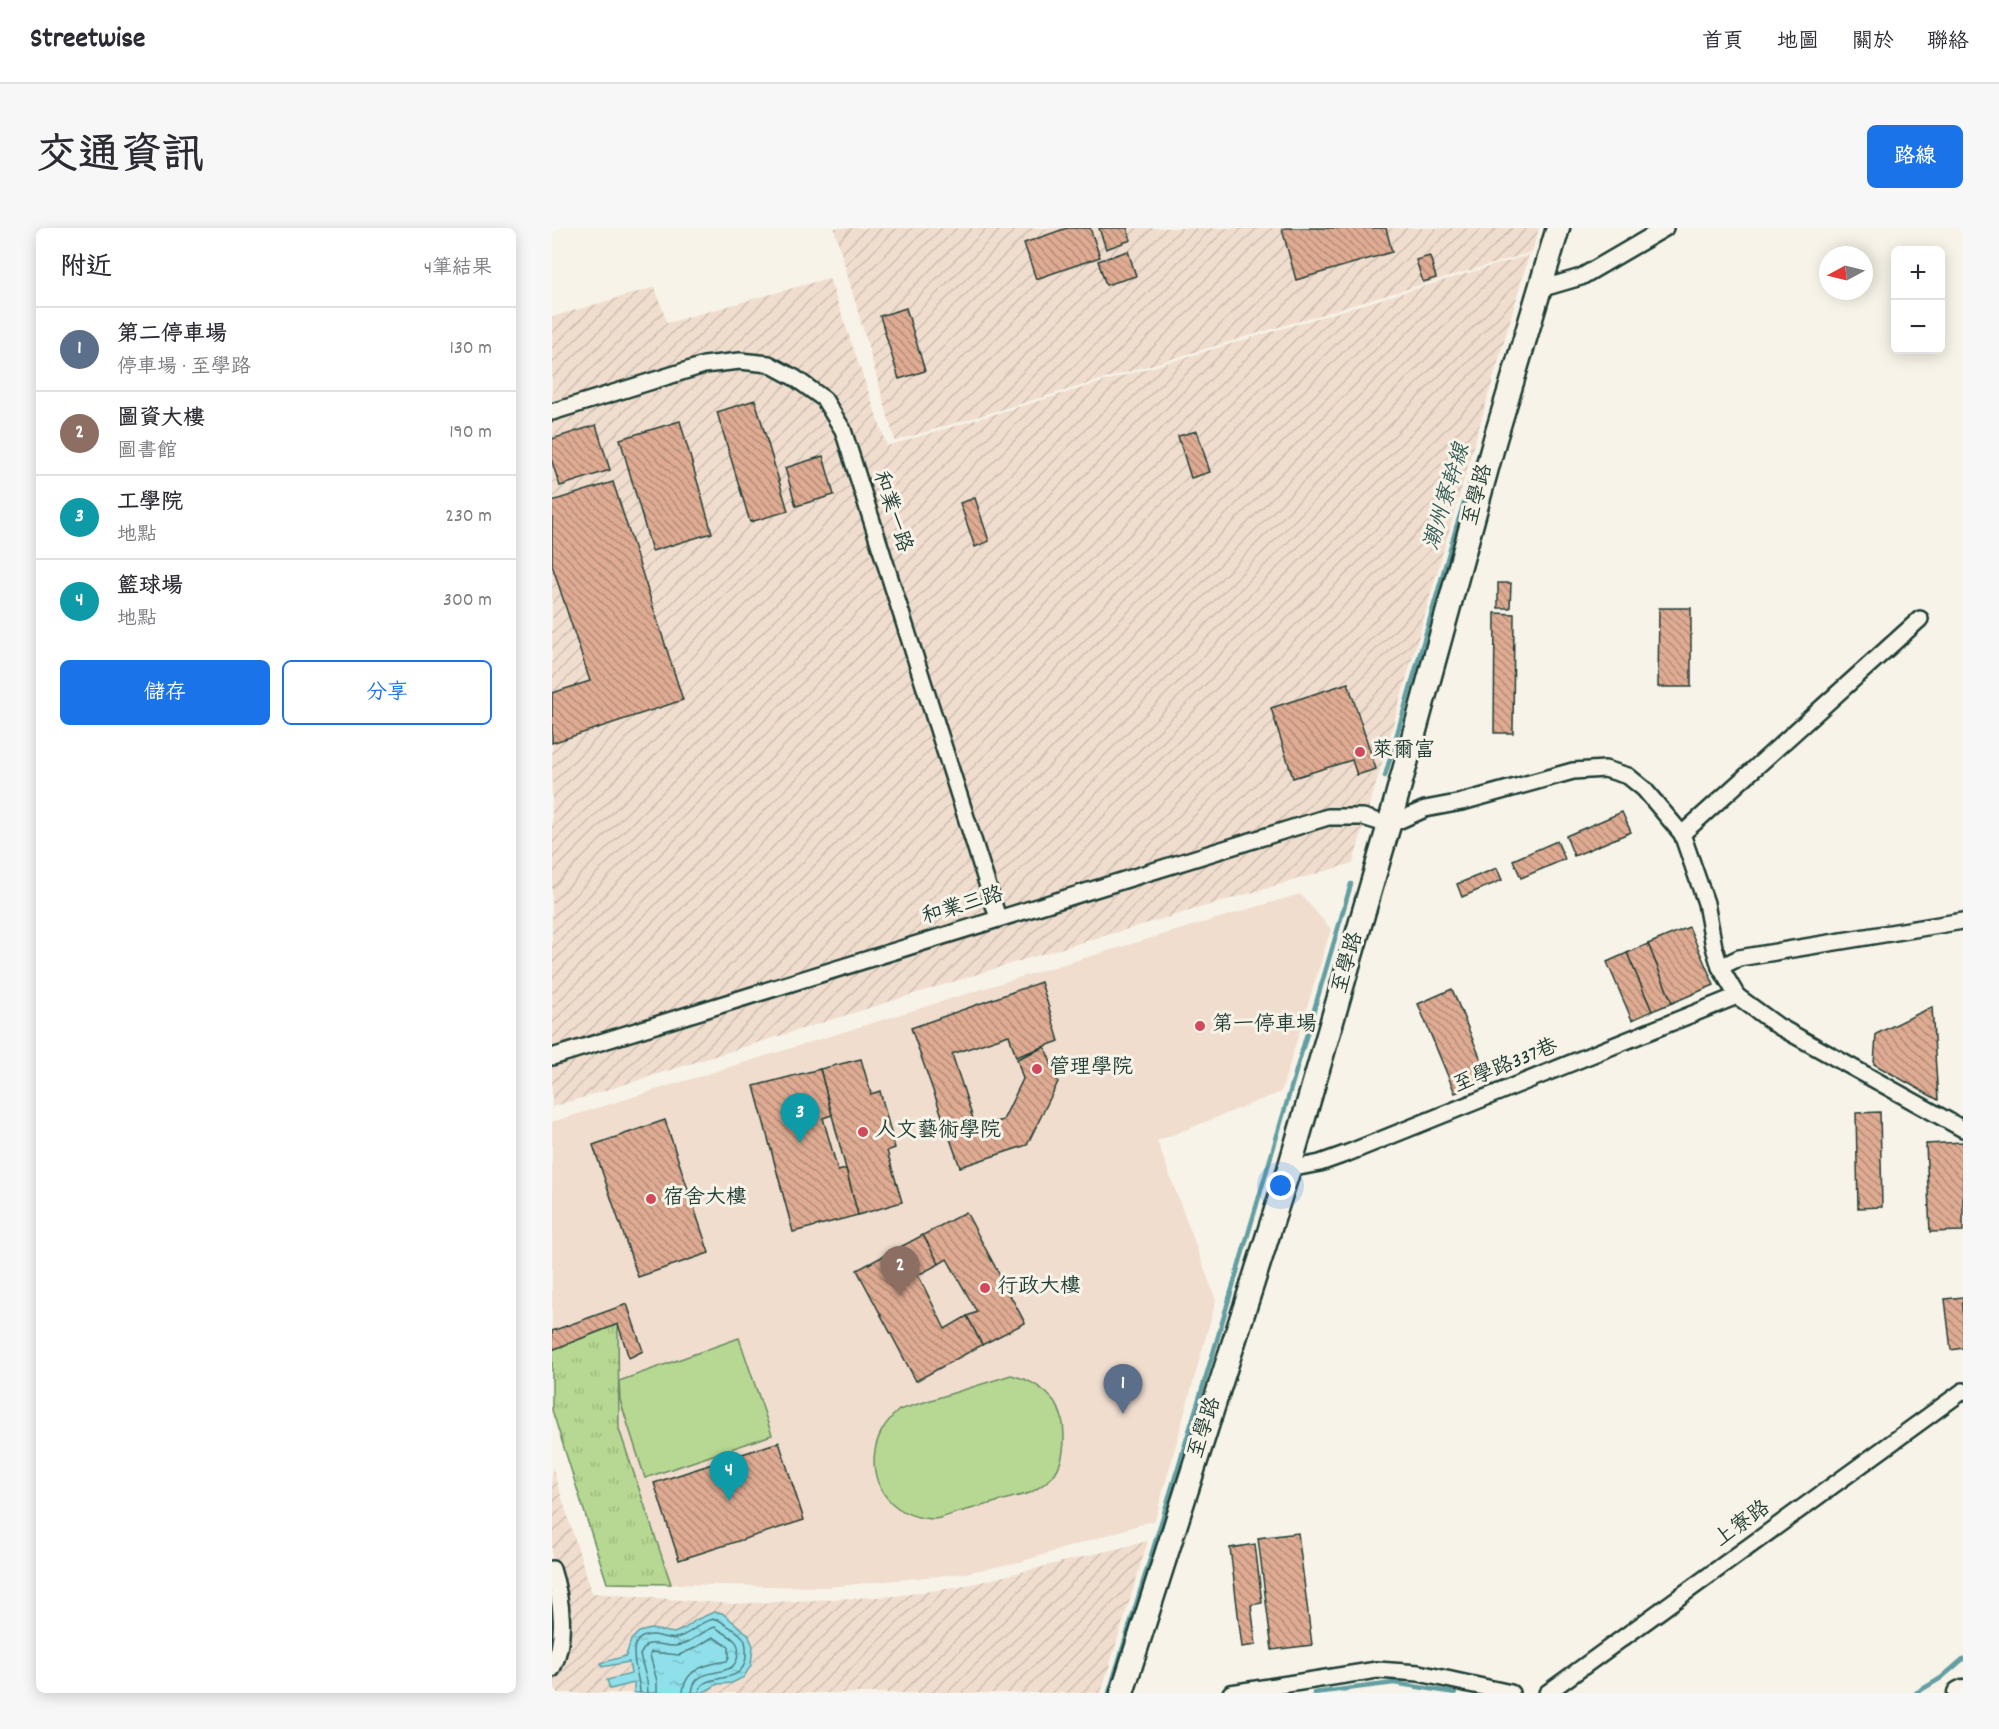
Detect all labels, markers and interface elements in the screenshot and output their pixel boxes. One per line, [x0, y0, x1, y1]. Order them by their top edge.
text: Streetwise [30, 21, 145, 61]
text: 首頁 [1702, 28, 1744, 58]
text: 地圖 [1777, 28, 1819, 58]
text: 關於 [1852, 28, 1894, 58]
text: 聯絡 [1927, 28, 1969, 58]
button: 路線 [1867, 125, 1963, 188]
text: 交通資訊 [36, 129, 204, 189]
north arrow [1819, 246, 1873, 300]
map controls [1891, 246, 1945, 354]
button: + [1891, 246, 1945, 300]
text: 附近 [60, 250, 112, 287]
text: 4筆結果 [424, 255, 492, 283]
button: − [1891, 300, 1945, 354]
text: 第二停車場 [117, 320, 227, 351]
text: 1 [77, 335, 82, 363]
text: 130 m [450, 335, 492, 363]
text: 停車場 · 至學路 [117, 354, 251, 382]
text: 圖資大樓 [117, 404, 205, 435]
text: 2 [75, 419, 84, 447]
text: 190 m [449, 419, 492, 447]
text: 圖書館 [117, 438, 177, 466]
water label: 潮州寮幹線 [1417, 439, 1479, 554]
street label: 至學路 [1456, 461, 1502, 529]
street label: 和業一路 [864, 467, 918, 557]
text: 工學院 [117, 488, 183, 519]
text: 3 [75, 503, 84, 531]
text: 230 m [445, 503, 492, 531]
text: 地點 [117, 522, 157, 550]
text: 籃球場 [117, 572, 183, 603]
text: 4 [75, 587, 84, 615]
text: 300 m [443, 587, 492, 615]
text: 地點 [117, 606, 157, 634]
button: 儲存 [60, 660, 270, 725]
button: 分享 [282, 660, 492, 725]
place label: 萊爾富 [1372, 737, 1435, 767]
marker: 萊爾富 [1353, 745, 1367, 759]
street label: 和業三路 [918, 880, 1008, 934]
street label: 至學路 [1326, 929, 1372, 997]
place label: 第一停車場 [1212, 1011, 1317, 1041]
marker: 第一停車場 [1193, 1019, 1207, 1033]
street label: 至學路337巷 [1449, 1032, 1563, 1102]
place label: 管理學院 [1049, 1054, 1133, 1084]
marker: 管理學院 [1030, 1062, 1044, 1076]
pin: 3 [780, 1094, 820, 1143]
place label: 人文藝術學院 [875, 1117, 1001, 1147]
marker: 人文藝術學院 [856, 1125, 870, 1139]
your location [1266, 1171, 1295, 1200]
place label: 宿舍大樓 [663, 1184, 747, 1214]
marker: 宿舍大樓 [644, 1192, 658, 1206]
pin: 2 [880, 1246, 920, 1296]
place label: 行政大樓 [997, 1273, 1081, 1303]
marker: 行政大樓 [978, 1281, 992, 1295]
pin: 1 [1104, 1364, 1142, 1414]
street label: 至學路 [1182, 1393, 1230, 1463]
pin: 4 [710, 1452, 748, 1501]
street label: 上寮路 [1709, 1494, 1777, 1556]

